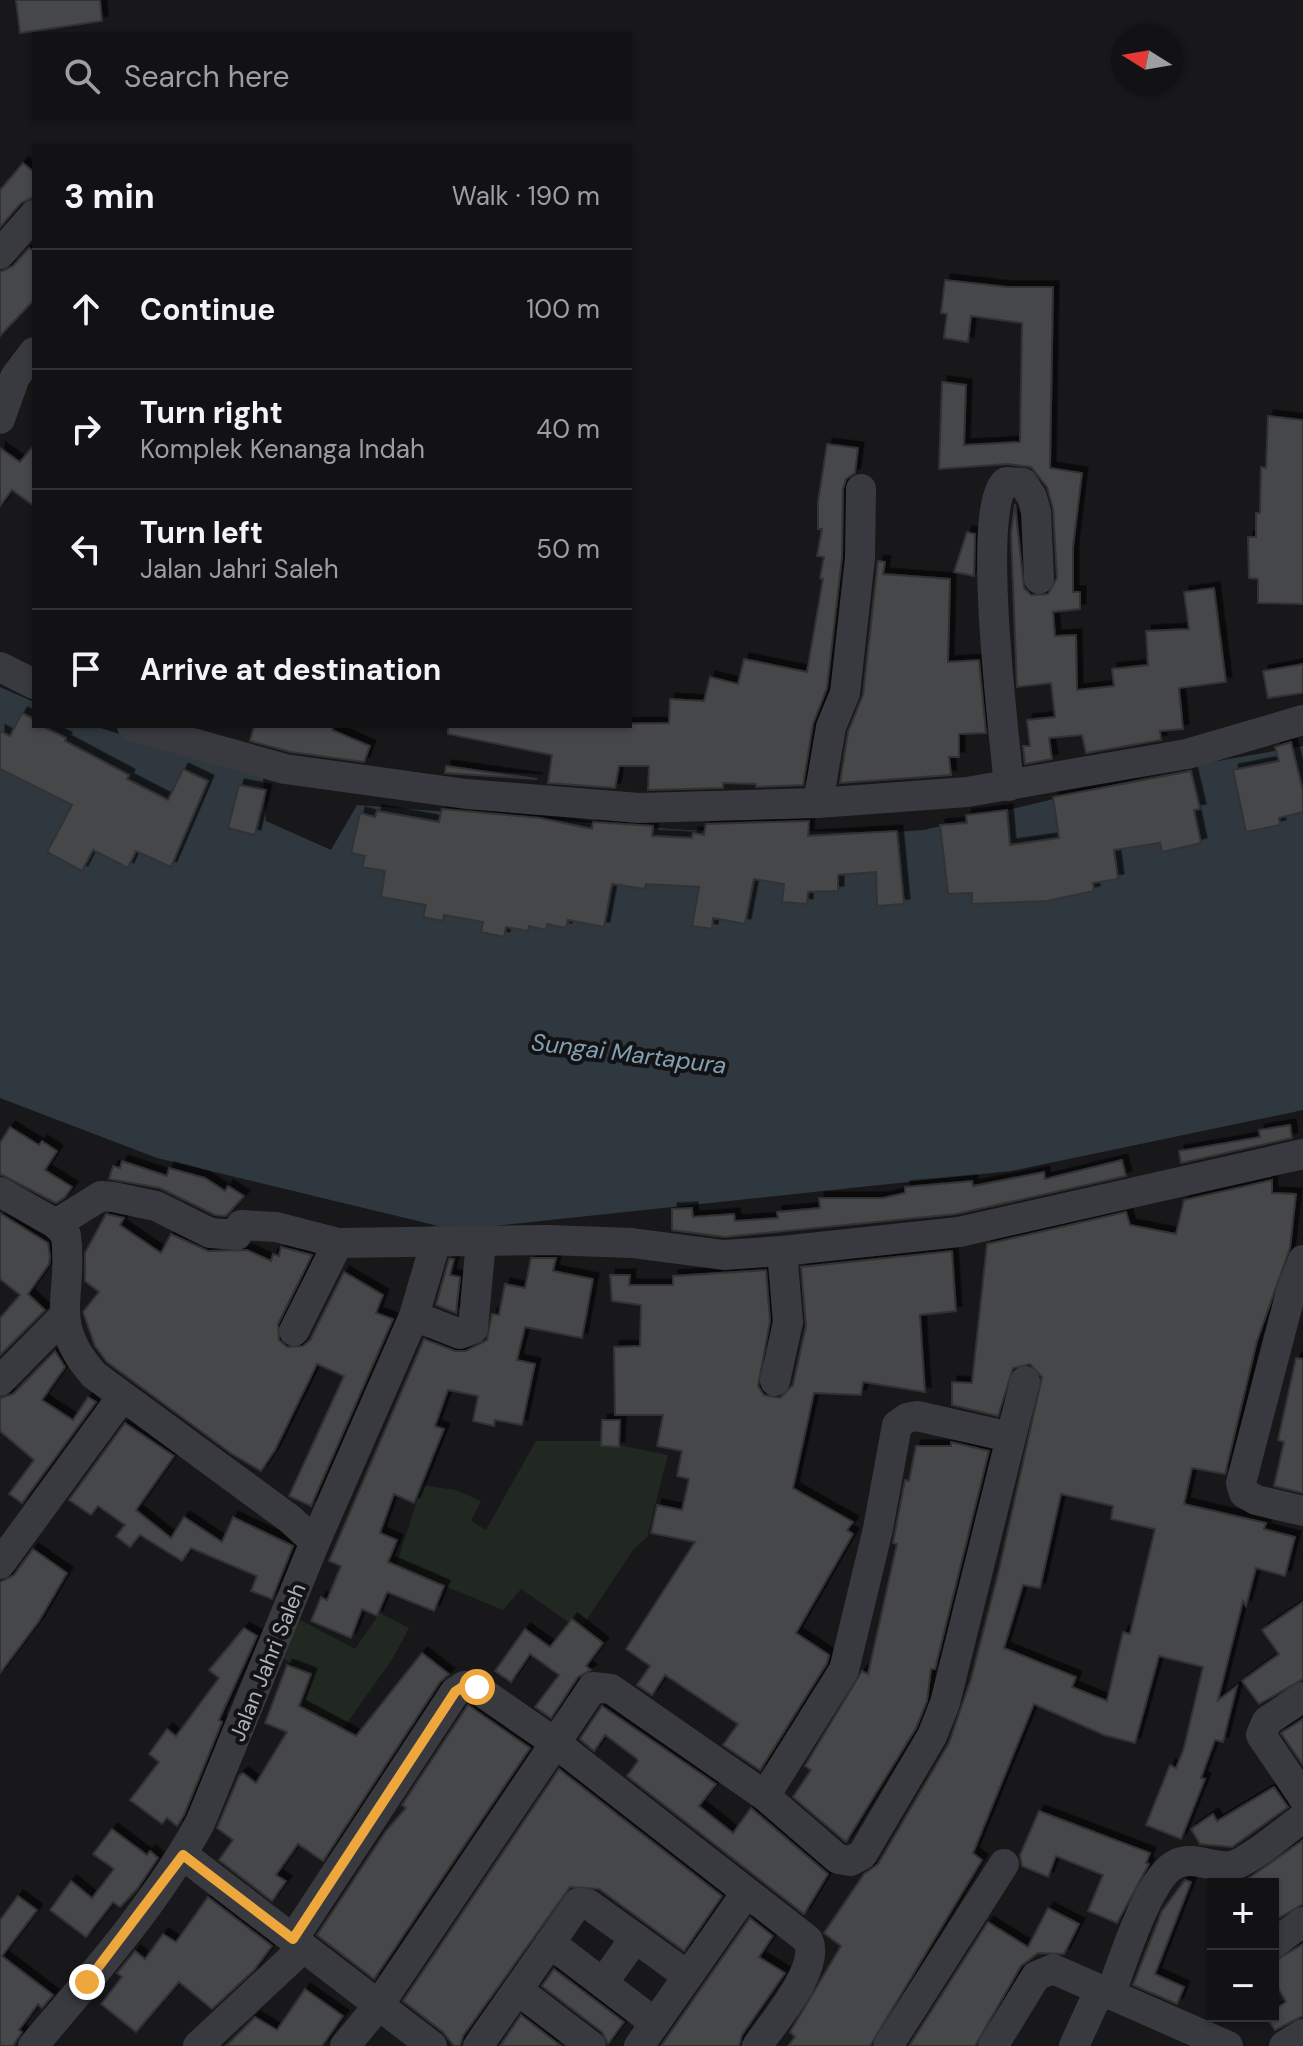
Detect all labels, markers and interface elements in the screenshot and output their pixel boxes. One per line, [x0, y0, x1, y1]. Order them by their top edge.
north arrow [1111, 24, 1183, 96]
search box [32, 32, 632, 120]
icon: search [60, 54, 104, 98]
text: Search here [124, 57, 290, 96]
text: 3 min [64, 174, 155, 219]
text: Walk · 190 m [452, 179, 600, 213]
icon: ahead [64, 287, 108, 331]
text: Continue [140, 290, 275, 329]
text: 100 m [526, 292, 600, 326]
text: Turn right [140, 393, 283, 432]
icon: right [64, 407, 108, 451]
text: 40 m [536, 412, 600, 446]
text: Komplek Kenanga Indah [140, 432, 425, 466]
text: Turn left [140, 513, 263, 552]
icon: left [64, 527, 108, 571]
text: 50 m [536, 532, 600, 566]
text: Jalan Jahri Saleh [140, 552, 339, 586]
icon: arrive [64, 647, 108, 691]
text: Arrive at destination [140, 650, 441, 689]
water label: Sungai Martapura [530, 1026, 728, 1081]
street label: Jalan Jahri Saleh [223, 1579, 312, 1746]
route start [459, 1669, 495, 1705]
map controls [1207, 1878, 1279, 2022]
button: + [1207, 1878, 1279, 1950]
button: − [1207, 1950, 1279, 2022]
route end [69, 1964, 105, 2000]

